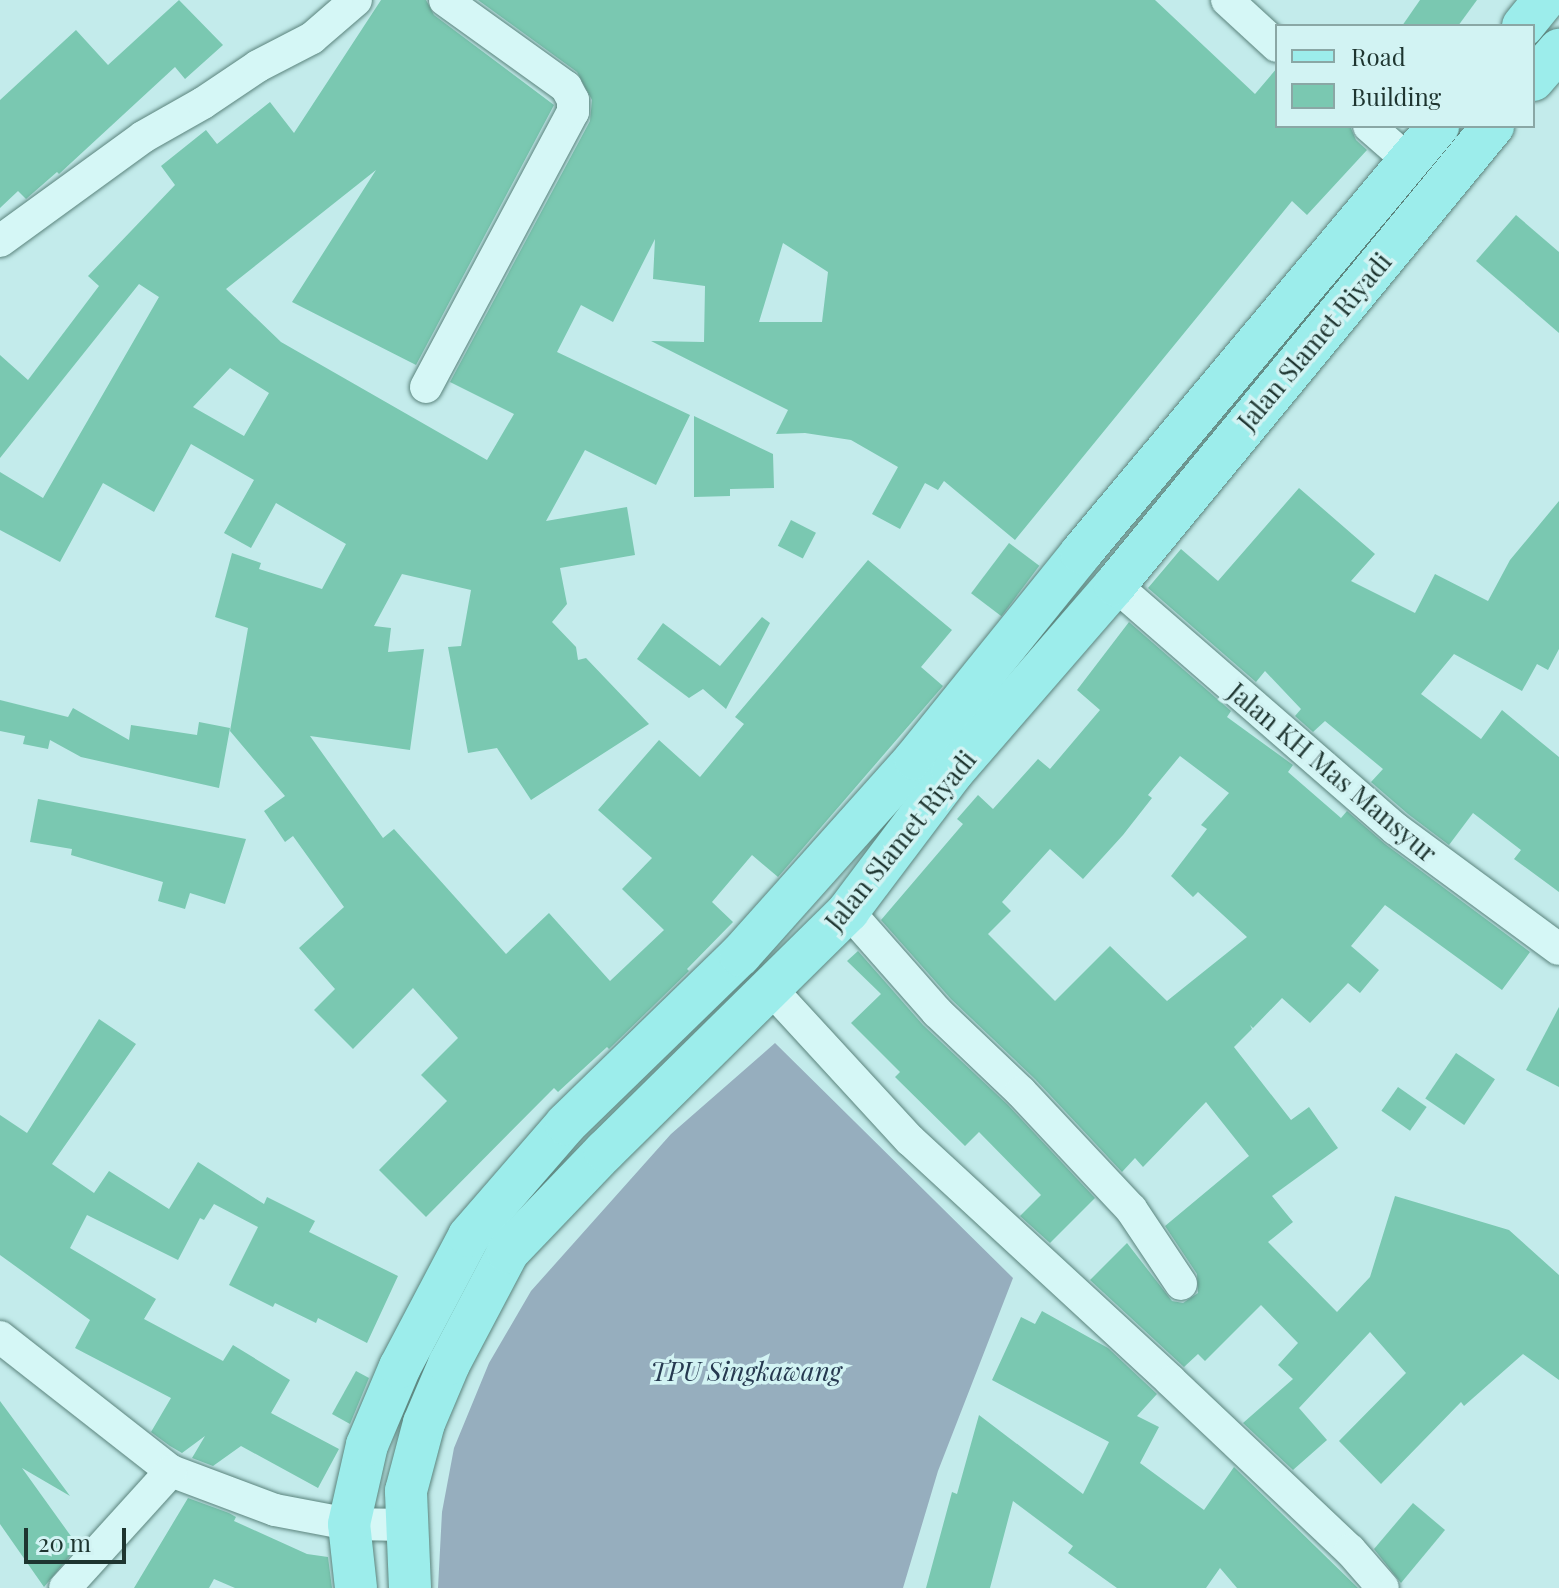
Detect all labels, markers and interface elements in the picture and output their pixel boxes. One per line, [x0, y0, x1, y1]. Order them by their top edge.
legend [1275, 24, 1535, 128]
text: Road [1351, 40, 1406, 72]
text: Building [1351, 80, 1441, 112]
street label: Jalan Slamet Riyadi [1230, 246, 1398, 436]
street label: Jalan KH Mas Mansyur [1222, 676, 1444, 868]
street label: Jalan Slamet Riyadi [818, 744, 982, 936]
park label: TPU Singkawang [651, 1355, 841, 1387]
scale bar [28, 1512, 130, 1562]
text: 20 m [38, 1526, 91, 1558]

